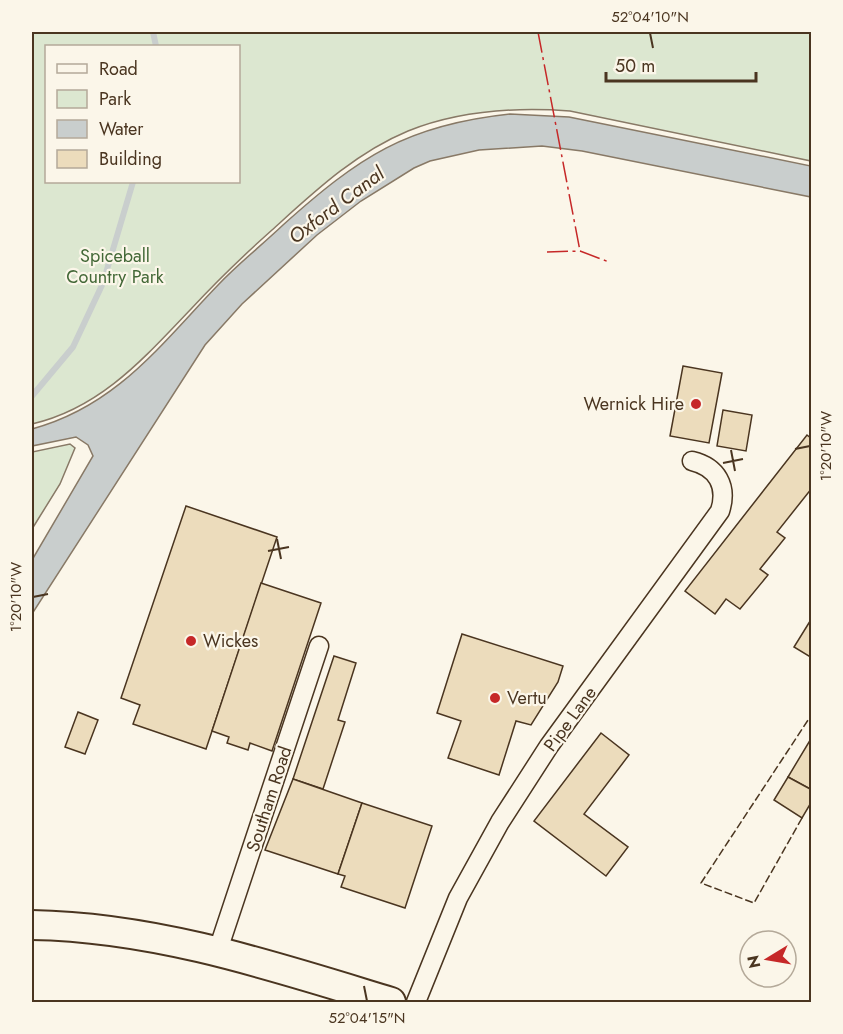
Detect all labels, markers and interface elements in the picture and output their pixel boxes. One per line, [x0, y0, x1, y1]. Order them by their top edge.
text: 52°04'10"N [611, 6, 689, 28]
legend [45, 45, 240, 183]
scale bar [606, 45, 756, 83]
text: 50 m [615, 53, 655, 79]
text: Road [99, 56, 138, 82]
text: Park [99, 86, 131, 112]
text: Water [99, 116, 144, 142]
text: Building [99, 146, 162, 172]
water label: Oxford Canal [282, 159, 392, 251]
park label: Spiceball Country Park [66, 243, 164, 290]
place label: Wernick Hire [583, 391, 684, 417]
marker: Wernick Hire [689, 397, 703, 411]
text: 1°20'10"W [815, 411, 837, 481]
text: 1°20'10"W [5, 562, 27, 632]
place label: Wickes [203, 628, 258, 654]
marker: Wickes [184, 634, 198, 648]
street label: Pipe Lane [537, 681, 603, 757]
place label: Vertu [507, 685, 547, 711]
marker: Vertu [488, 691, 502, 705]
street label: Southam Road [240, 743, 298, 855]
north arrow [738, 929, 798, 989]
text: N [741, 953, 766, 970]
text: 52°04'15"N [329, 1007, 406, 1029]

